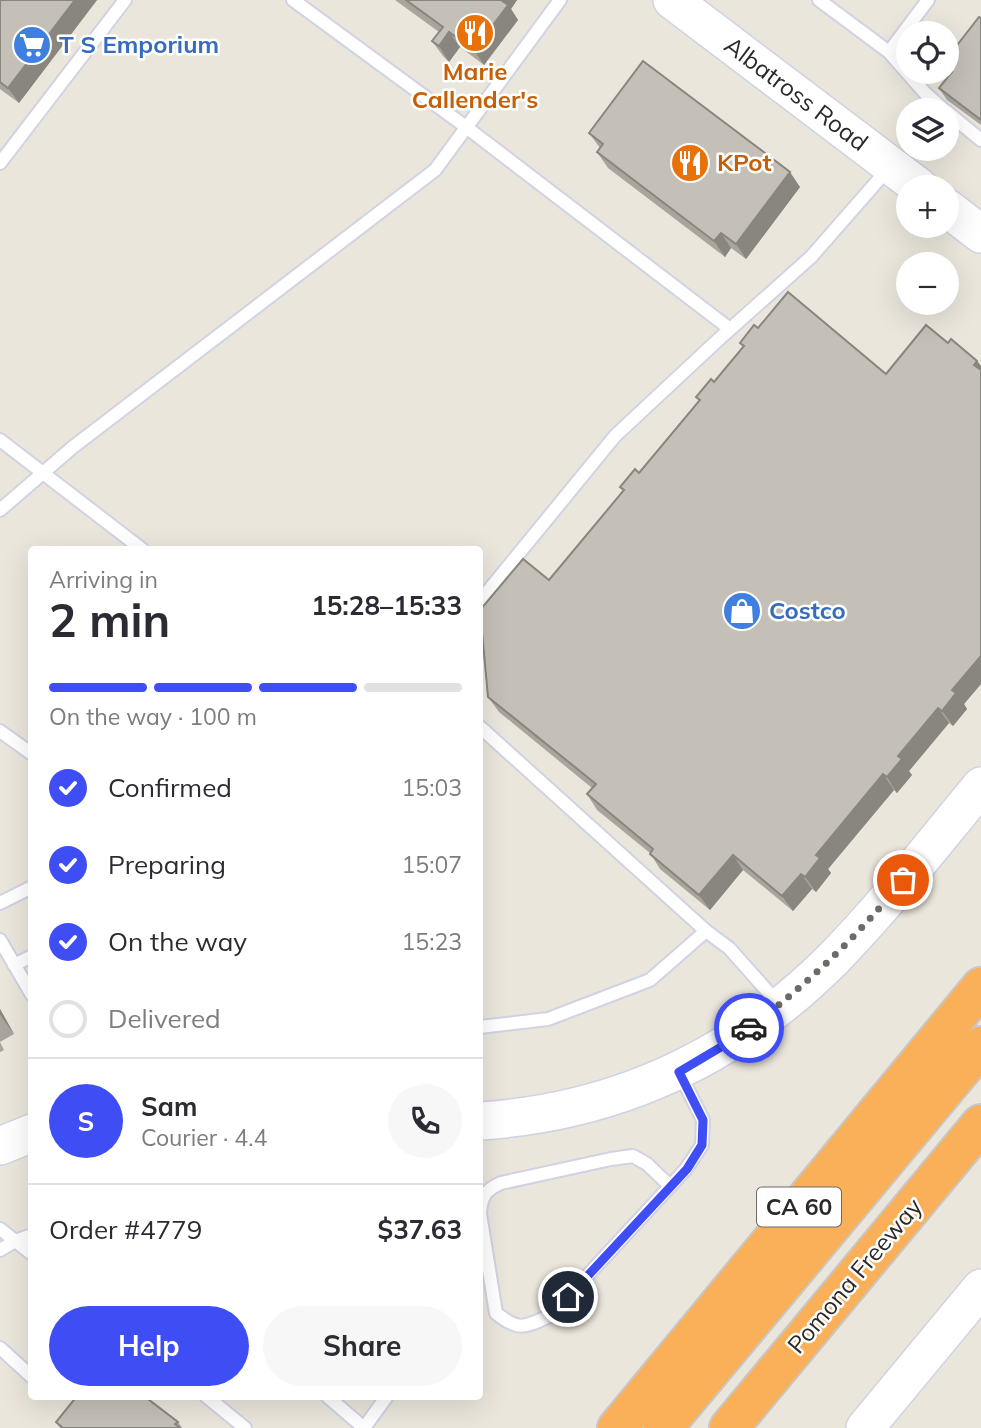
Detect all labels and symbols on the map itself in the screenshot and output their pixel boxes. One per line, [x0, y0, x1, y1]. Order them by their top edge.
restaurant icon: Marie Callender's [454, 12, 496, 54]
supermarket icon: T S Emporium [11, 24, 53, 66]
place label: T S Emporium [59, 29, 219, 59]
street label: Albatross Road [719, 30, 874, 157]
place label: Marie Callender's [412, 56, 538, 114]
restaurant icon: KPot [669, 142, 711, 184]
place label: KPot [717, 147, 772, 177]
shop icon: Costco [721, 590, 763, 632]
place label: Costco [769, 595, 846, 625]
pin [873, 850, 933, 910]
courier [714, 993, 784, 1063]
road number: CA 60 [757, 1188, 841, 1226]
street label: Pomona Freeway [780, 1191, 928, 1359]
pin [538, 1267, 598, 1327]

